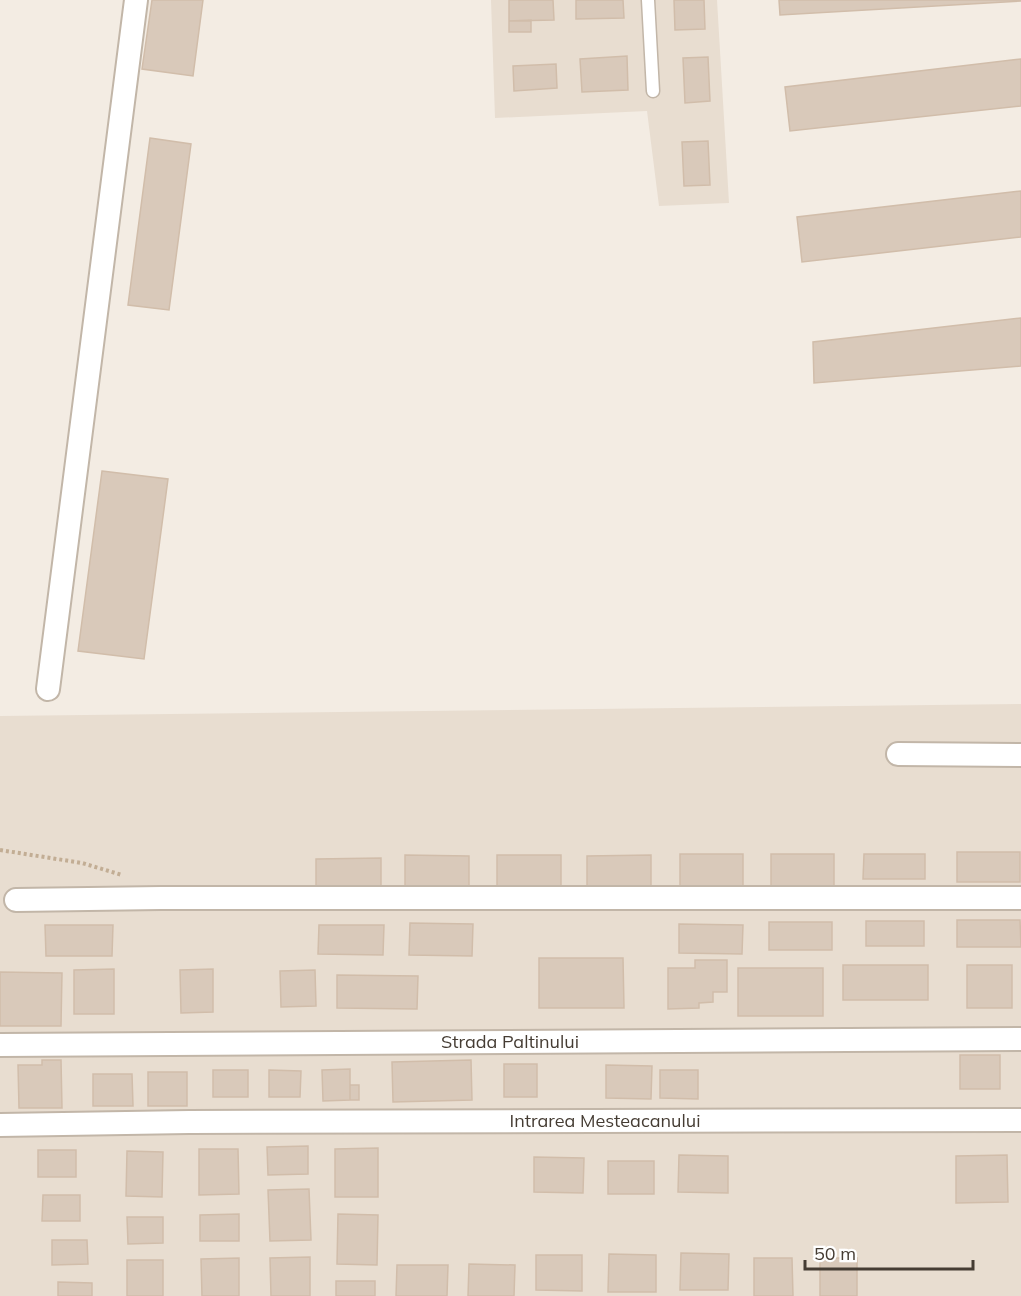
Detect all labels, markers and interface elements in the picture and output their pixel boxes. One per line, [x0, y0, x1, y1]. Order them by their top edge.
street label: Strada Paltinului [441, 1030, 579, 1053]
street label: Intrarea Mesteacanului [510, 1109, 700, 1132]
scale bar [805, 1233, 973, 1271]
text: 50 m [814, 1242, 856, 1265]

